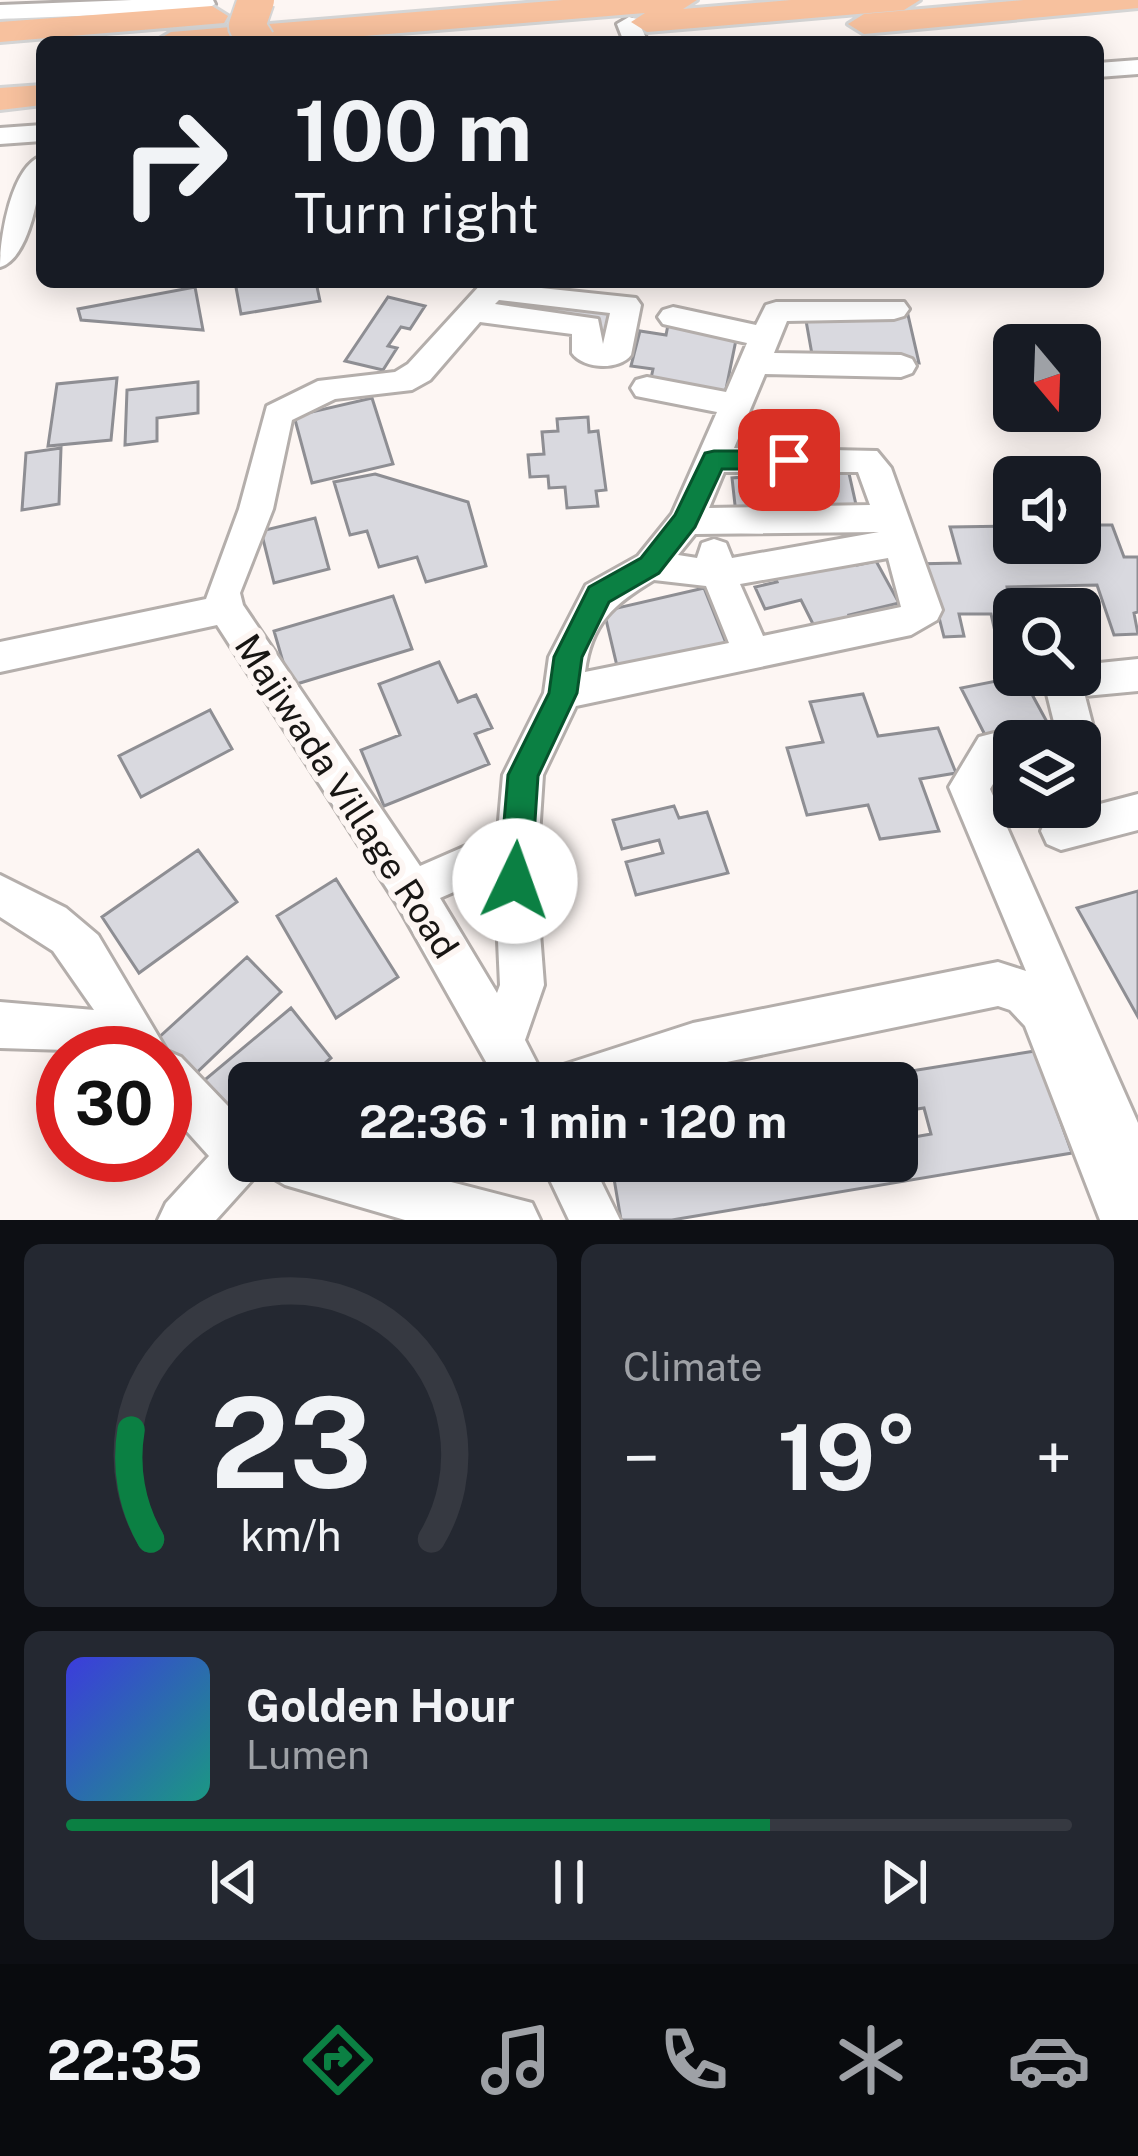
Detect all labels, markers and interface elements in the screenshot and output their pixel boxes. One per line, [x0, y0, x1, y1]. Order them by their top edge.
text: 100 m [294, 81, 532, 180]
icon: right [96, 84, 252, 240]
text: Turn right [294, 182, 539, 245]
north arrow [993, 324, 1101, 432]
map controls [993, 324, 1101, 828]
pin [738, 409, 840, 511]
icon: arrive [756, 427, 822, 493]
button: sound [993, 456, 1101, 564]
button: search [993, 588, 1101, 696]
street label: Majiwada Village Road [227, 626, 467, 966]
button: layers [993, 720, 1101, 828]
position arrow [452, 818, 578, 944]
speed limit sign: 30 [36, 1026, 192, 1182]
text: 22:36 · 1 min · 120 m [359, 1095, 787, 1148]
text: Climate [623, 1344, 763, 1390]
text: 23 [209, 1369, 372, 1516]
text: 19° [777, 1404, 918, 1510]
text: − [623, 1419, 660, 1497]
text: + [1035, 1419, 1072, 1497]
text: km/h [240, 1509, 341, 1560]
text: Golden Hour [246, 1679, 515, 1732]
text: Lumen [246, 1732, 370, 1778]
icon: previous [201, 1849, 267, 1915]
icon: pause [536, 1849, 602, 1915]
icon: next [871, 1849, 937, 1915]
icon: directions [296, 2018, 380, 2102]
icon: music [474, 2018, 558, 2102]
icon: phone [652, 2018, 736, 2102]
icon: climate [829, 2018, 913, 2102]
icon: car [1007, 2018, 1091, 2102]
text: 22:35 [47, 2029, 202, 2092]

